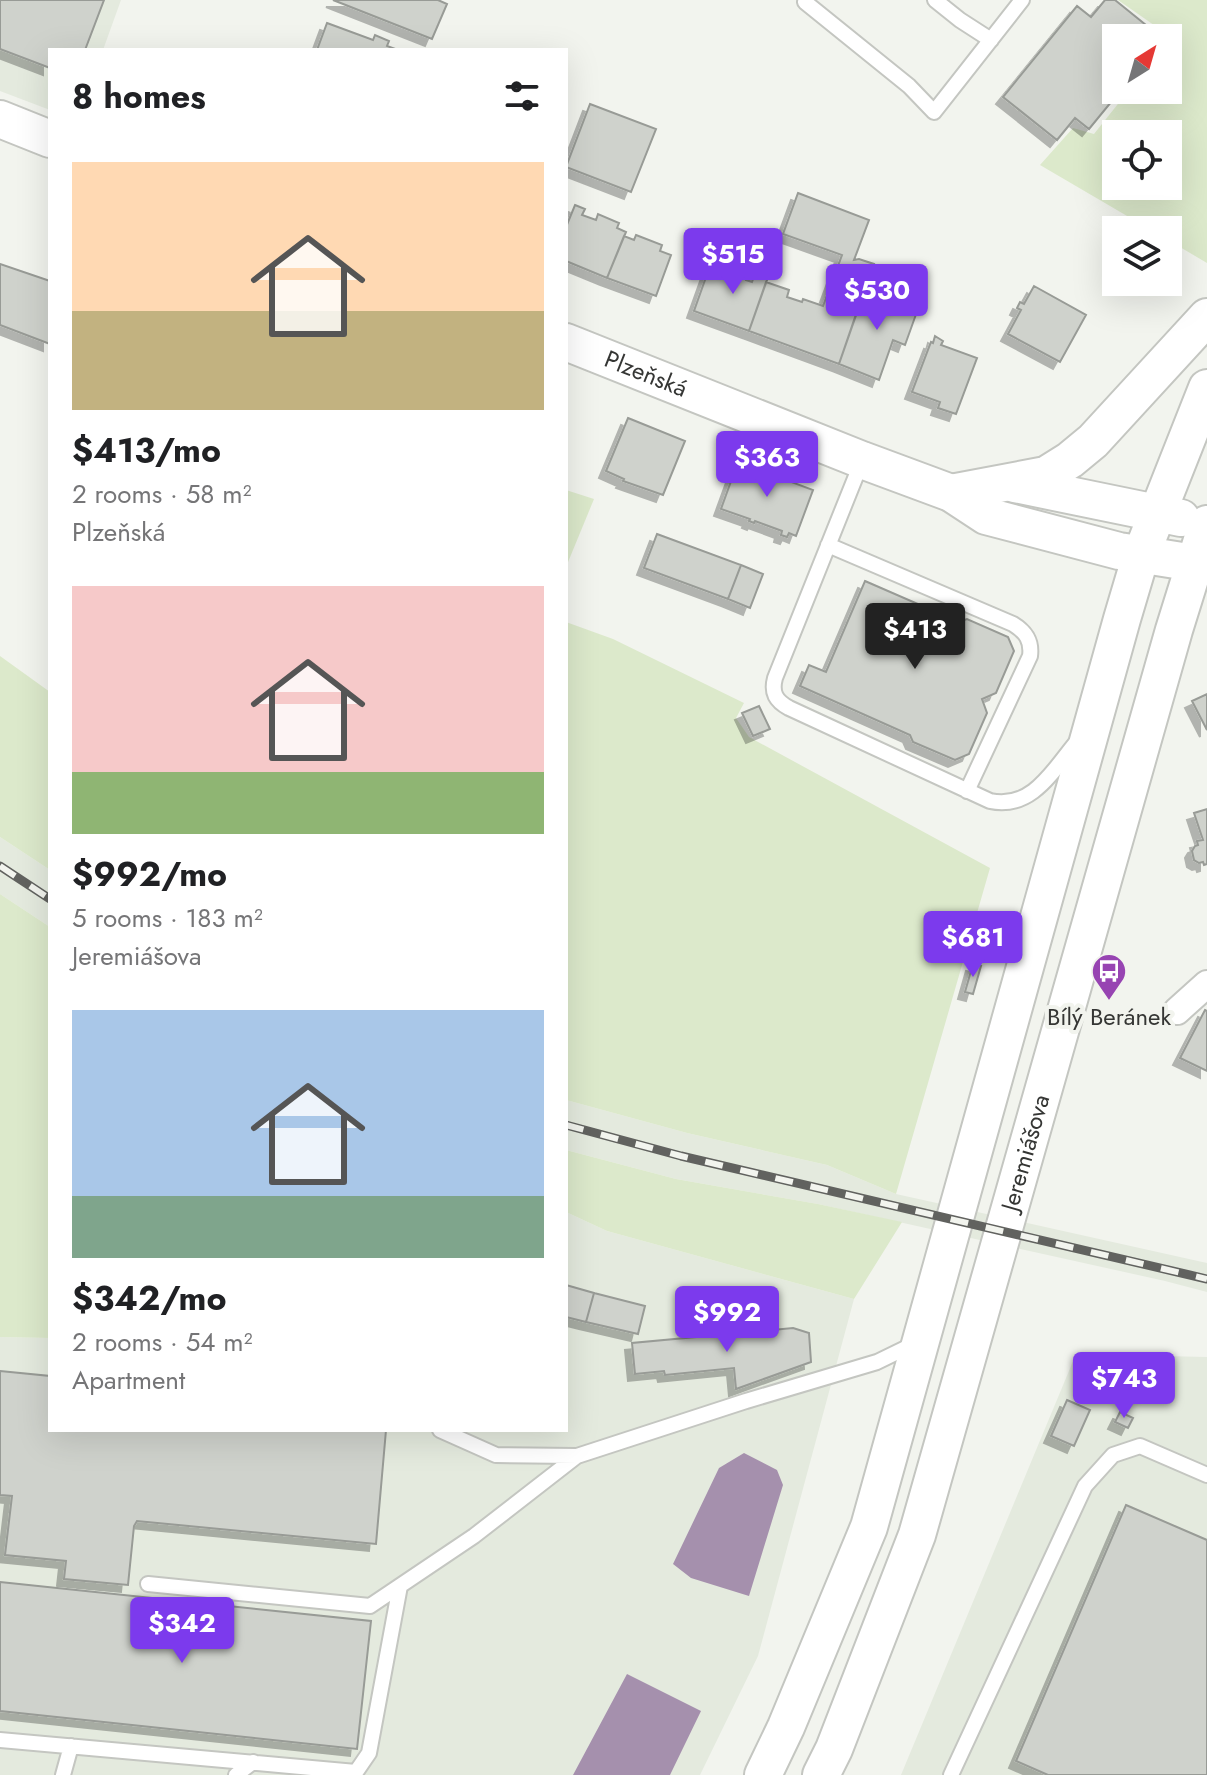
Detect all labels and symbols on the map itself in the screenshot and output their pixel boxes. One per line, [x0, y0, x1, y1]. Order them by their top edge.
north arrow [1102, 24, 1182, 104]
pin: $515 [686, 228, 780, 296]
pin: $530 [830, 264, 924, 332]
street label: Plzeňská [600, 341, 693, 406]
pin: $363 [720, 431, 814, 499]
pin: $413 [868, 603, 962, 671]
pin: $681 [926, 911, 1020, 979]
bus stop icon: Bílý Beránek [1090, 952, 1128, 1002]
place label: Bílý Beránek [1047, 999, 1171, 1034]
street label: Jeremiášova [991, 1090, 1058, 1218]
pin: $992 [680, 1286, 774, 1354]
pin: $743 [1077, 1352, 1171, 1420]
pin: $342 [135, 1597, 229, 1665]

